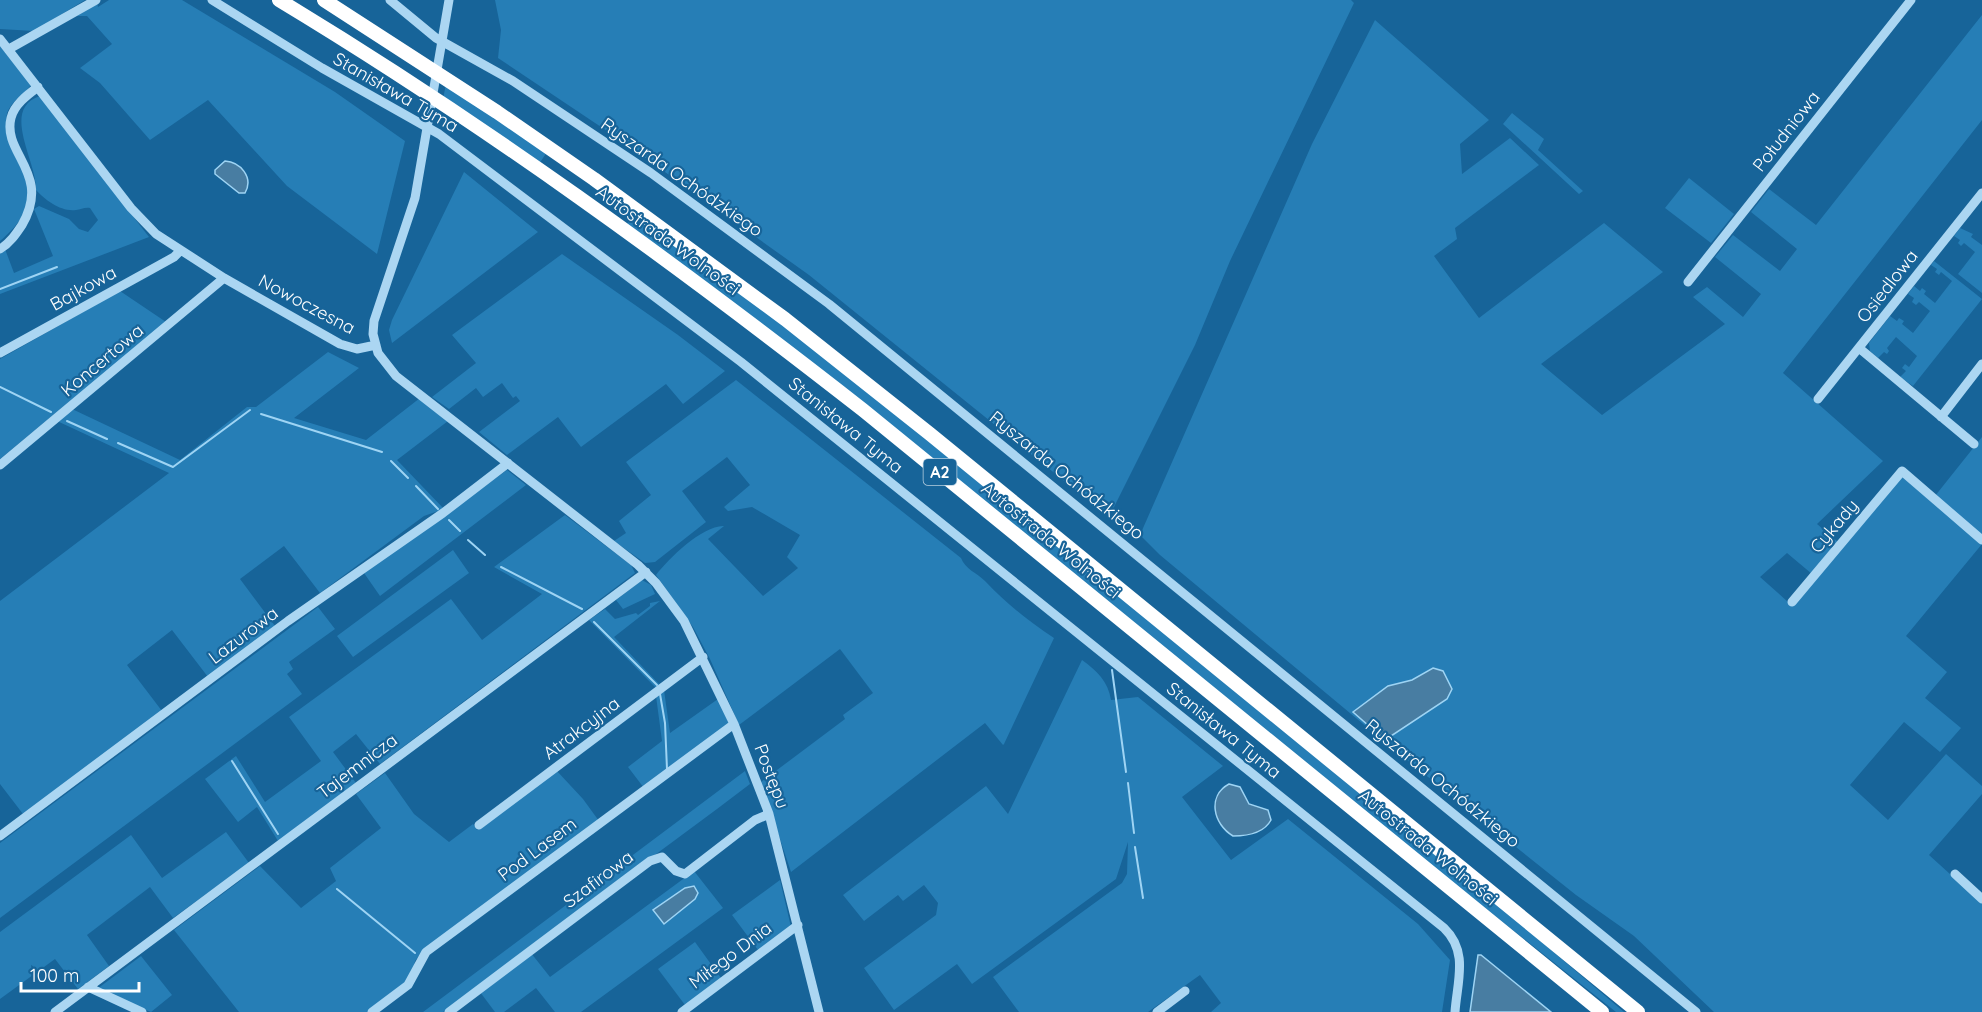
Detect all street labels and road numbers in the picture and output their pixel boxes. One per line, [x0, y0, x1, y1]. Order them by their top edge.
street label: Stanisława Tyma [329, 47, 463, 137]
street label: Południowa [1747, 86, 1825, 176]
street label: Ryszarda Ochódzkiego [597, 112, 767, 242]
street label: Autostrada Wolności [591, 180, 745, 300]
street label: Osiedlowa [1851, 245, 1923, 327]
street label: Bajkowa [46, 260, 120, 316]
street label: Nowoczesna [255, 269, 359, 339]
street label: Koncertowa [56, 319, 148, 401]
street label: Stanisława Tyma [784, 372, 908, 478]
street label: Ryszarda Ochódzkiego [985, 405, 1149, 545]
road number: A2 [924, 459, 956, 485]
street label: Autostrada Wolności [977, 477, 1125, 603]
street label: Cykady [1805, 494, 1863, 558]
street label: Lazurowa [204, 601, 282, 669]
street label: Stanisława Tyma [1162, 677, 1286, 783]
street label: Atrakcyjna [538, 692, 624, 764]
street label: Ryszarda Ochódzkiego [1361, 713, 1525, 853]
street label: Tajemnicza [312, 728, 402, 804]
street label: Postępu [749, 741, 795, 811]
street label: Autostrada Wolności [1354, 784, 1502, 910]
street label: Pod Lasem [493, 812, 581, 886]
street label: Szafirowa [558, 845, 638, 913]
street label: Miłego Dnia [684, 916, 776, 994]

